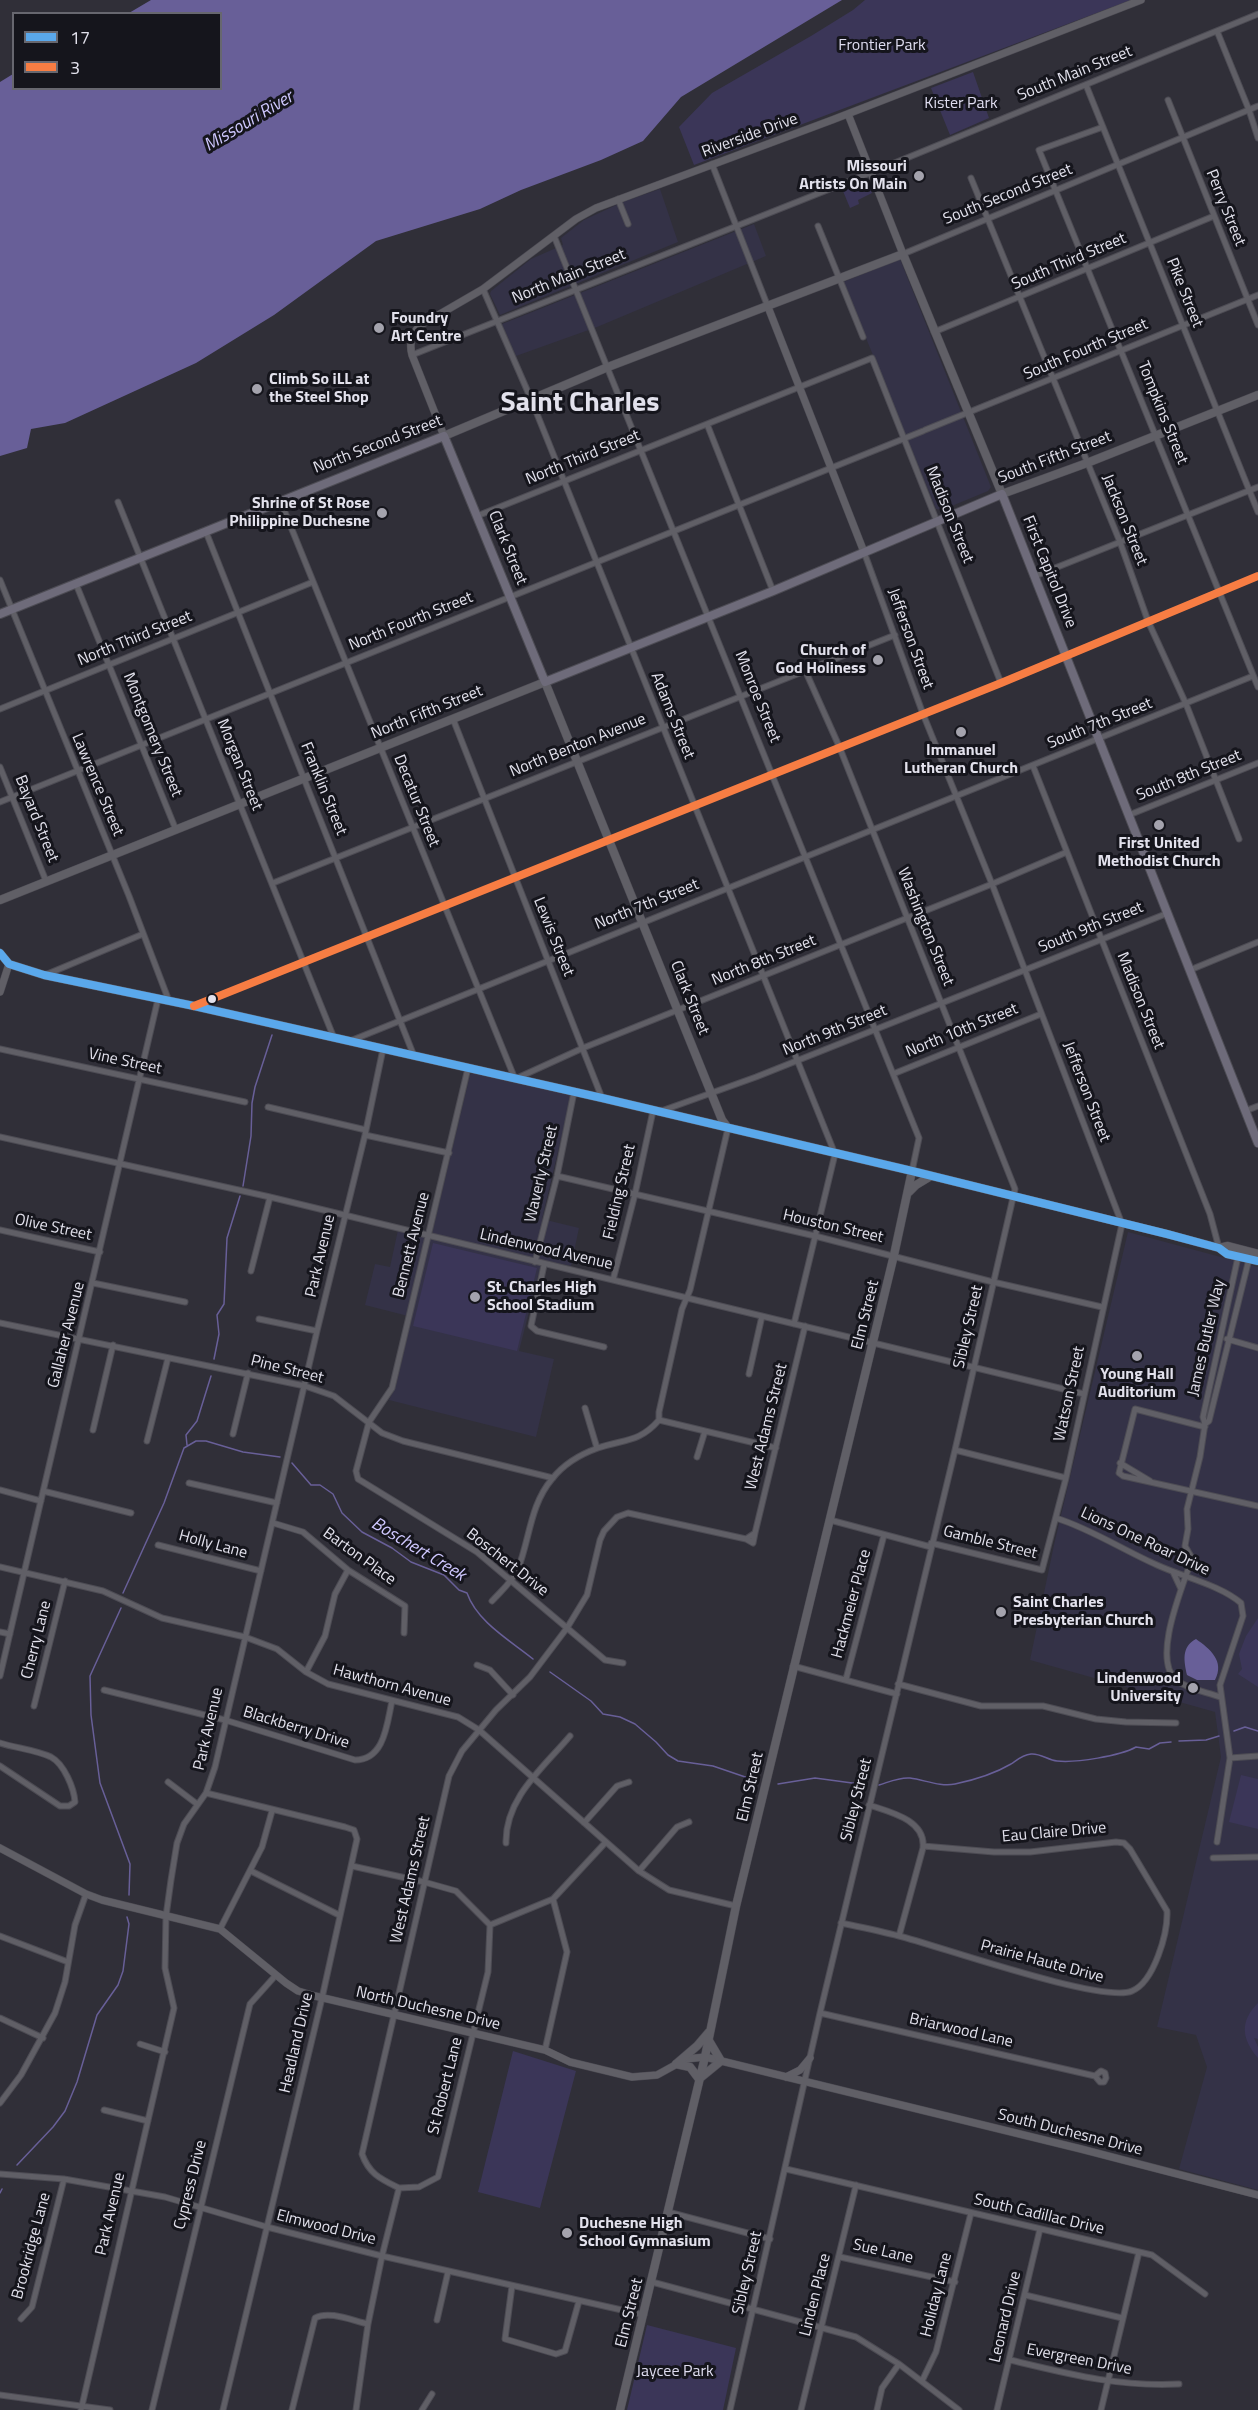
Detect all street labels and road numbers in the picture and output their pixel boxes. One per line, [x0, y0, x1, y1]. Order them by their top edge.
street label: South Main Street [1015, 42, 1135, 106]
street label: Riverside Drive [699, 110, 801, 162]
street label: South Second Street [941, 160, 1075, 230]
street label: Perry Street [1201, 167, 1249, 249]
street label: South Third Street [1009, 229, 1129, 295]
street label: North Main Street [509, 245, 629, 309]
street label: Pike Street [1161, 255, 1207, 331]
street label: South Fourth Street [1021, 315, 1151, 385]
street label: Tompkins Street [1133, 359, 1191, 467]
street label: North Second Street [311, 412, 445, 478]
street label: North Third Street [523, 426, 643, 490]
street label: South Fifth Street [996, 428, 1114, 488]
street label: Madison Street [921, 464, 977, 566]
street label: Jackson Street [1097, 472, 1151, 568]
street label: Clark Street [483, 508, 531, 588]
street label: First Capitol Drive [1018, 513, 1080, 631]
street label: Jefferson Street [883, 586, 937, 692]
street label: North Fourth Street [346, 588, 476, 656]
street label: North Third Street [75, 607, 195, 671]
street label: Monroe Street [730, 648, 784, 746]
street label: Montgomery Street [118, 670, 186, 800]
street label: Adams Street [646, 670, 698, 762]
street label: North Fifth Street [368, 682, 486, 744]
street label: South 7th Street [1045, 694, 1155, 754]
street label: North Benton Avenue [507, 710, 649, 782]
street label: Morgan Street [212, 717, 266, 813]
street label: Lawrence Street [67, 731, 127, 839]
street label: Franklin Street [296, 740, 350, 838]
street label: South 8th Street [1134, 746, 1244, 806]
street label: Decatur Street [389, 752, 443, 850]
street label: Bayard Street [10, 773, 62, 865]
street label: Washington Street [893, 865, 957, 989]
street label: North 7th Street [592, 875, 702, 935]
street label: Lewis Street [528, 895, 578, 979]
street label: South 9th Street [1036, 898, 1146, 958]
street label: North 8th Street [709, 931, 819, 991]
street label: Madison Street [1112, 950, 1168, 1052]
street label: Clark Street [665, 958, 713, 1038]
street label: North 10th Street [903, 1000, 1021, 1062]
street label: North 9th Street [780, 1001, 890, 1061]
street label: Jefferson Street [1058, 1039, 1114, 1145]
street label: Vine Street [87, 1045, 163, 1079]
street label: Waverly Street [521, 1123, 563, 1225]
street label: Fielding Street [600, 1142, 640, 1242]
street label: Bennett Avenue [390, 1190, 434, 1300]
street label: Houston Street [781, 1206, 885, 1248]
street label: Olive Street [13, 1210, 93, 1246]
street label: Park Avenue [302, 1213, 340, 1299]
street label: Lindenwood Avenue [478, 1225, 614, 1275]
street label: Elm Street [848, 1278, 884, 1352]
street label: James Butler Way [1184, 1278, 1230, 1398]
street label: Gallaher Avenue [44, 1280, 90, 1390]
street label: Sibley Street [950, 1284, 988, 1370]
street label: Watson Street [1051, 1345, 1089, 1443]
street label: Pine Street [249, 1352, 325, 1388]
street label: West Adams Street [742, 1362, 792, 1492]
street label: Lions One Roar Drive [1077, 1504, 1213, 1580]
street label: Gamble Street [941, 1522, 1039, 1564]
street label: Barton Place [319, 1524, 399, 1590]
street label: Boschert Drive [462, 1525, 552, 1601]
street label: Holly Lane [177, 1527, 249, 1563]
street label: Hackmeier Place [828, 1548, 876, 1660]
street label: Cherry Lane [18, 1599, 56, 1681]
street label: Hawthorn Avenue [331, 1661, 453, 1711]
street label: Park Avenue [190, 1686, 228, 1772]
street label: Blackberry Drive [241, 1703, 351, 1753]
street label: Elm Street [734, 1750, 768, 1824]
street label: Sibley Street [837, 1757, 877, 1843]
street label: West Adams Street [387, 1814, 435, 1946]
street label: Eau Claire Drive [1001, 1819, 1107, 1847]
street label: Prairie Haute Drive [978, 1936, 1106, 1988]
street label: North Duchesne Drive [354, 1983, 502, 2035]
street label: Headland Drive [276, 1991, 318, 2095]
street label: Briarwood Lane [907, 2010, 1015, 2052]
street label: St Robert Lane [425, 2035, 467, 2137]
street label: South Duchesne Drive [996, 2106, 1144, 2160]
street label: Cypress Drive [171, 2138, 211, 2232]
street label: Park Avenue [92, 2171, 130, 2257]
street label: Brookridge Lane [9, 2191, 55, 2301]
street label: South Cadillac Drive [972, 2191, 1106, 2239]
street label: Elmwood Drive [274, 2206, 378, 2250]
street label: Sibley Street [729, 2230, 767, 2316]
street label: Sue Lane [851, 2236, 915, 2268]
street label: Holiday Lane [917, 2251, 957, 2339]
street label: Linden Place [796, 2252, 836, 2338]
street label: Leonard Drive [986, 2270, 1026, 2364]
street label: Elm Street [612, 2276, 648, 2350]
street label: Evergreen Drive [1025, 2340, 1133, 2380]

